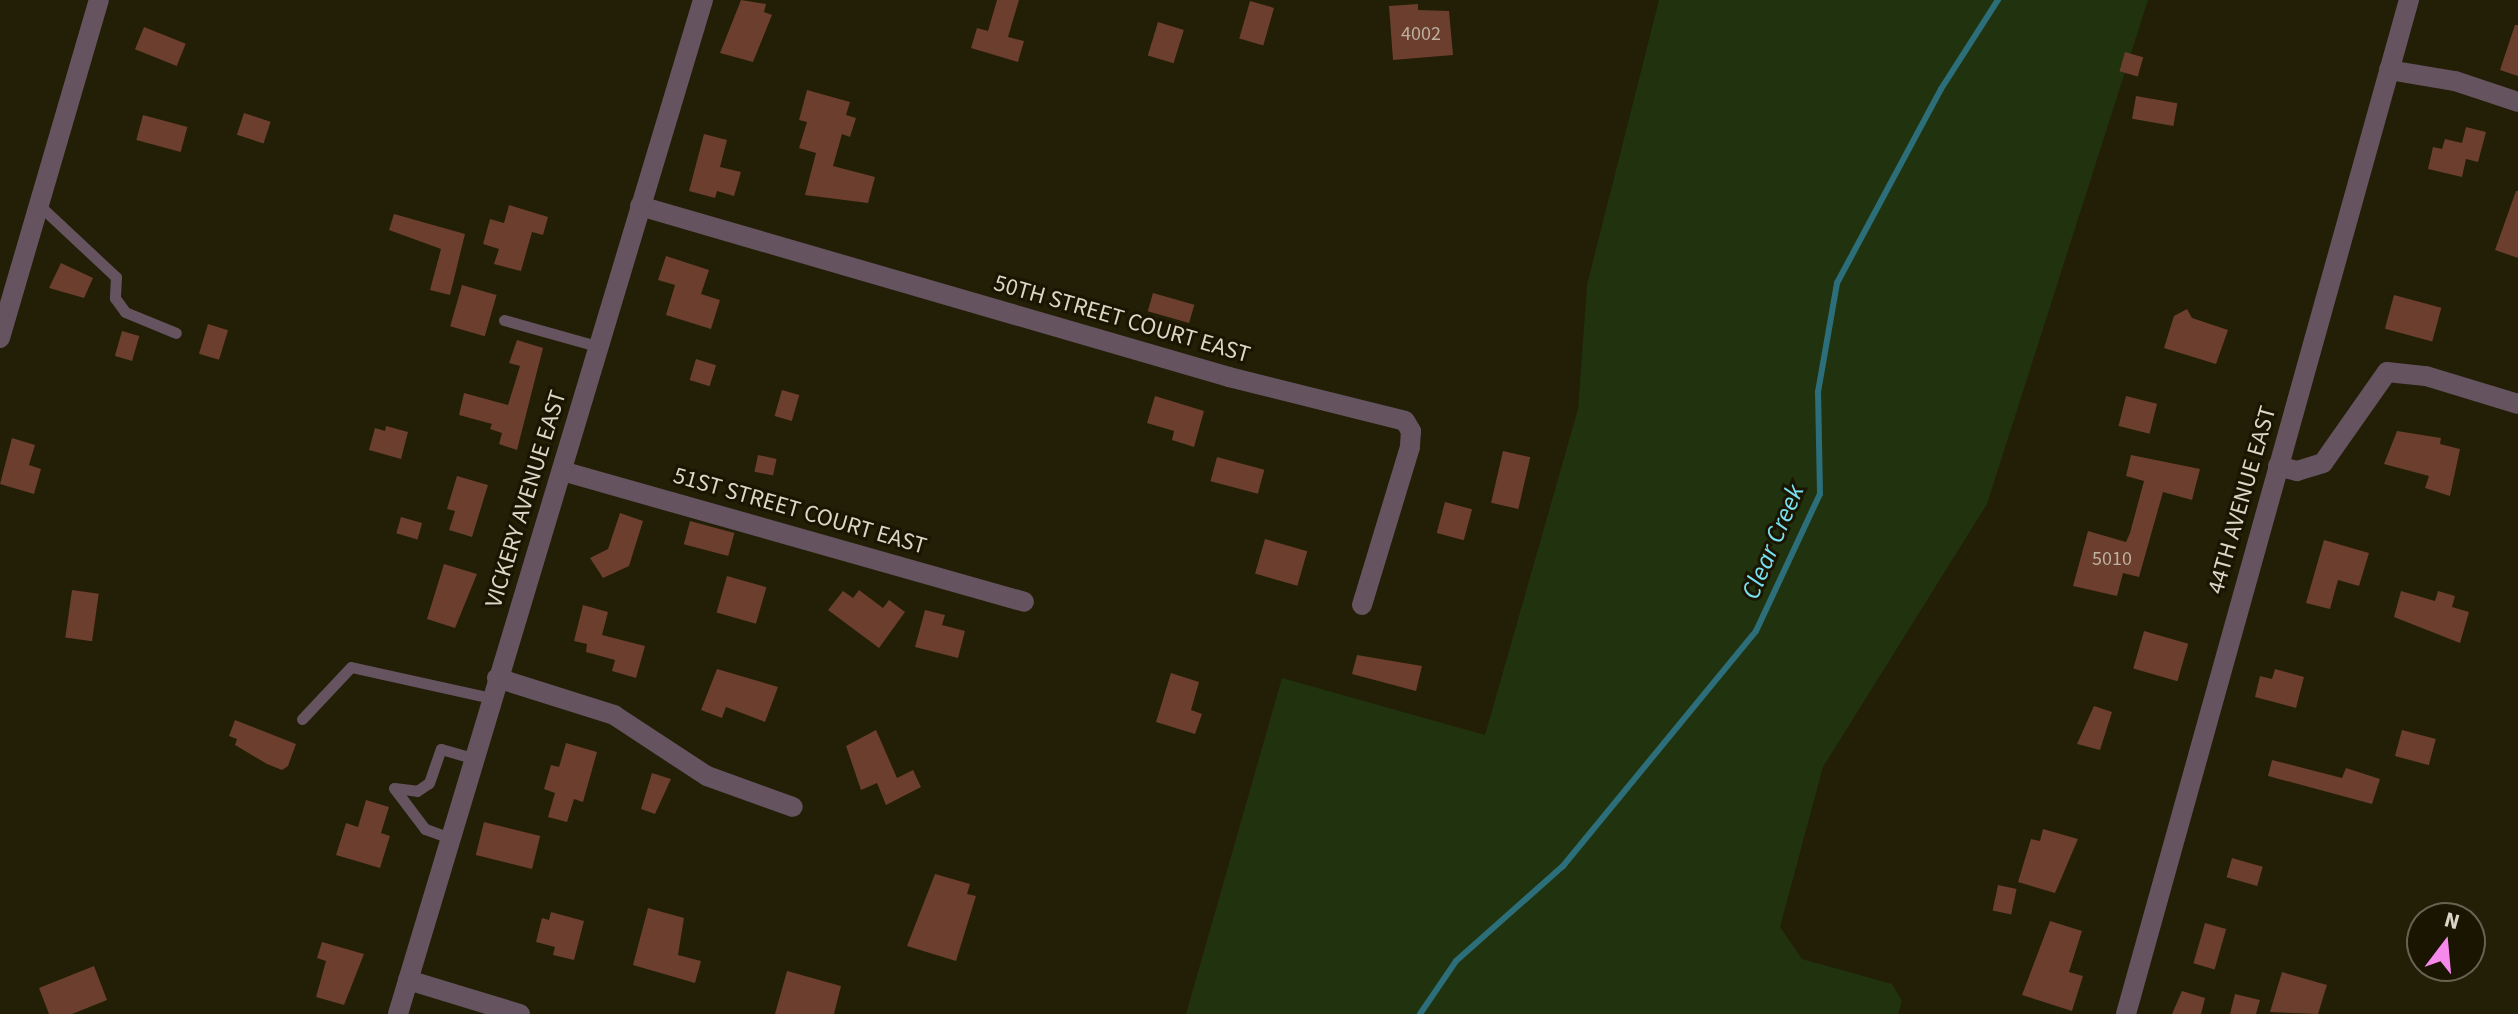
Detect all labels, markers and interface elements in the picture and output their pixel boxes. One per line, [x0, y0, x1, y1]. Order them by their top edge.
house number: 4002 [1401, 22, 1441, 46]
street label: 50TH STREET COURT EAST [991, 269, 1253, 369]
street label: VICKERY AVENUE EAST [479, 387, 573, 611]
street label: 44TH AVENUE EAST [2201, 403, 2283, 597]
street label: 51ST STREET COURT EAST [670, 461, 930, 561]
water label: Clear Creek [1735, 480, 1811, 604]
house number: 5010 [2092, 547, 2132, 571]
north arrow [2406, 902, 2486, 982]
text: N [2441, 903, 2464, 938]

